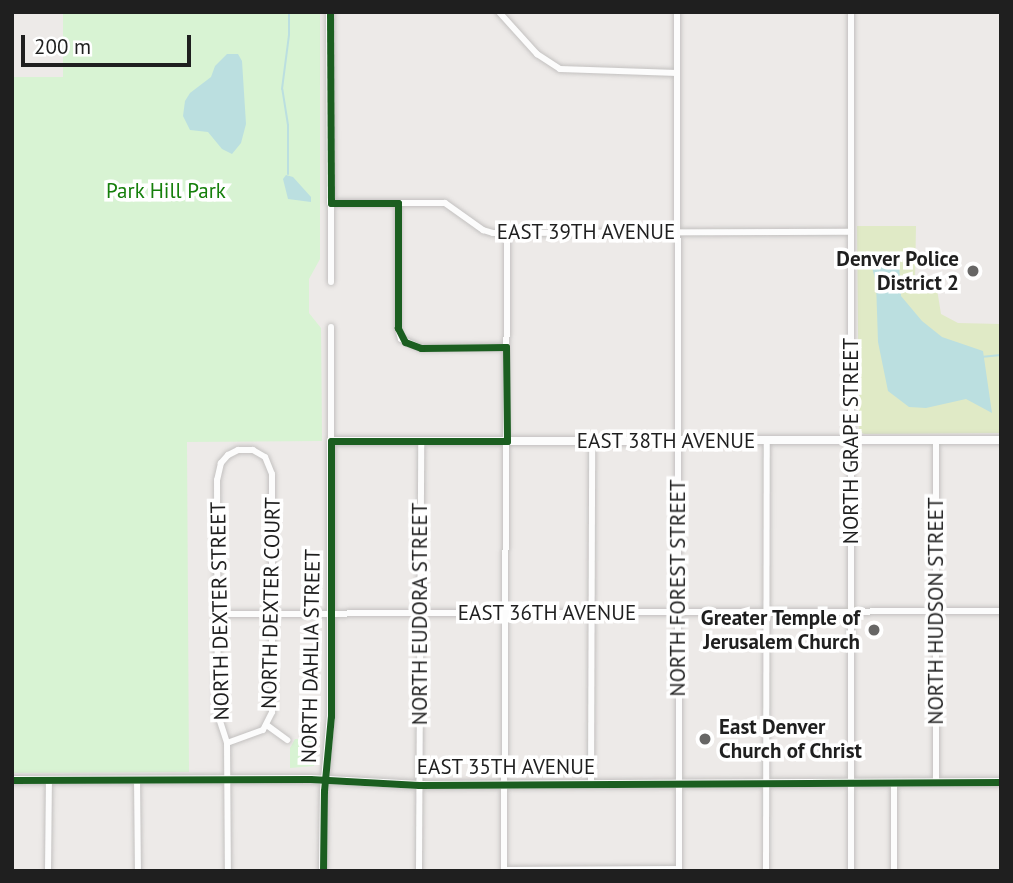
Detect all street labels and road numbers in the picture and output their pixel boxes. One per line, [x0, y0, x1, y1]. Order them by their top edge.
street label: EAST 39TH AVENUE [496, 219, 676, 245]
street label: NORTH GRAPE STREET [838, 338, 864, 544]
street label: EAST 38TH AVENUE [576, 428, 756, 454]
street label: NORTH FOREST STREET [665, 479, 691, 697]
street label: NORTH DEXTER COURT [257, 497, 285, 709]
street label: NORTH HUDSON STREET [923, 497, 949, 725]
street label: NORTH DEXTER STREET [205, 501, 235, 721]
street label: NORTH EUDORA STREET [407, 502, 433, 726]
street label: NORTH DAHLIA STREET [297, 548, 325, 764]
street label: EAST 36TH AVENUE [457, 600, 637, 626]
street label: EAST 35TH AVENUE [416, 754, 596, 780]

